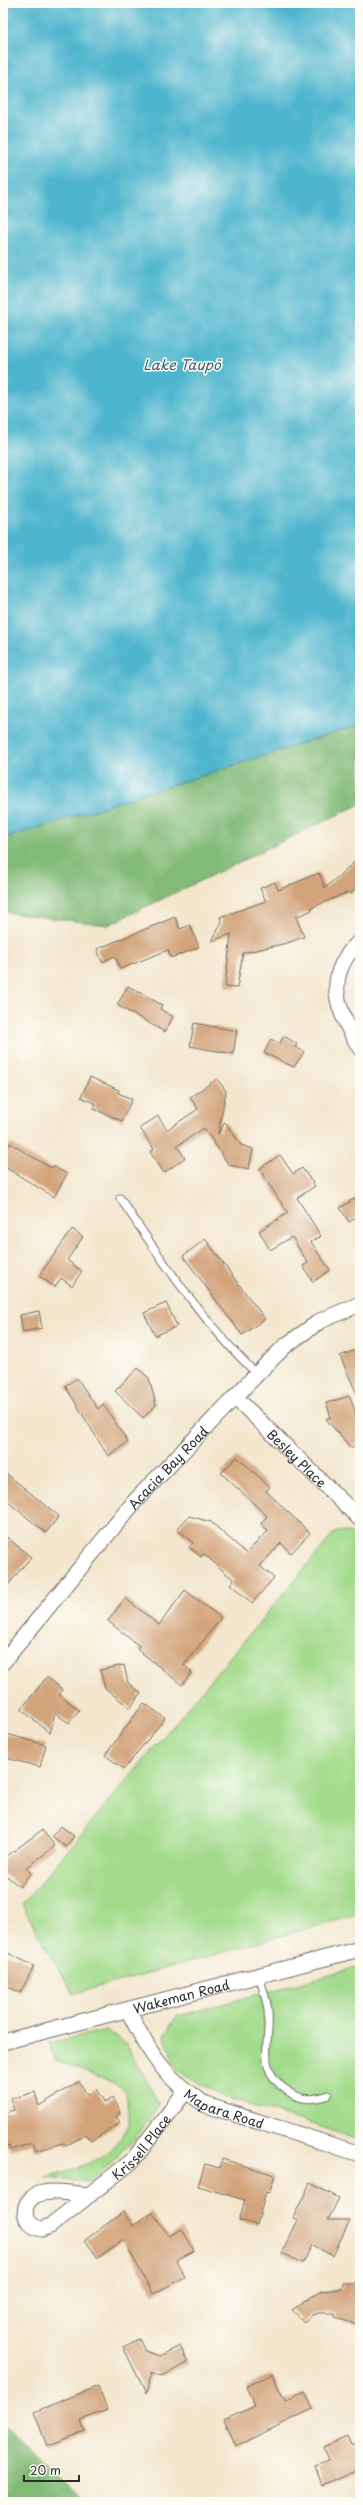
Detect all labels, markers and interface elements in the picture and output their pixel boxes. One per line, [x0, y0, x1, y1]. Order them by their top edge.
water label: Lake Taupō [143, 354, 222, 375]
street label: Acacia Bay Road [123, 1421, 212, 1513]
street label: Besley Place [263, 1424, 331, 1491]
street label: Wakeman Road [131, 1974, 232, 2017]
street label: Mapara Road [181, 2084, 266, 2132]
street label: Krissell Place [107, 2110, 174, 2184]
scale bar [24, 2457, 79, 2483]
text: 20 m [30, 2461, 61, 2479]

